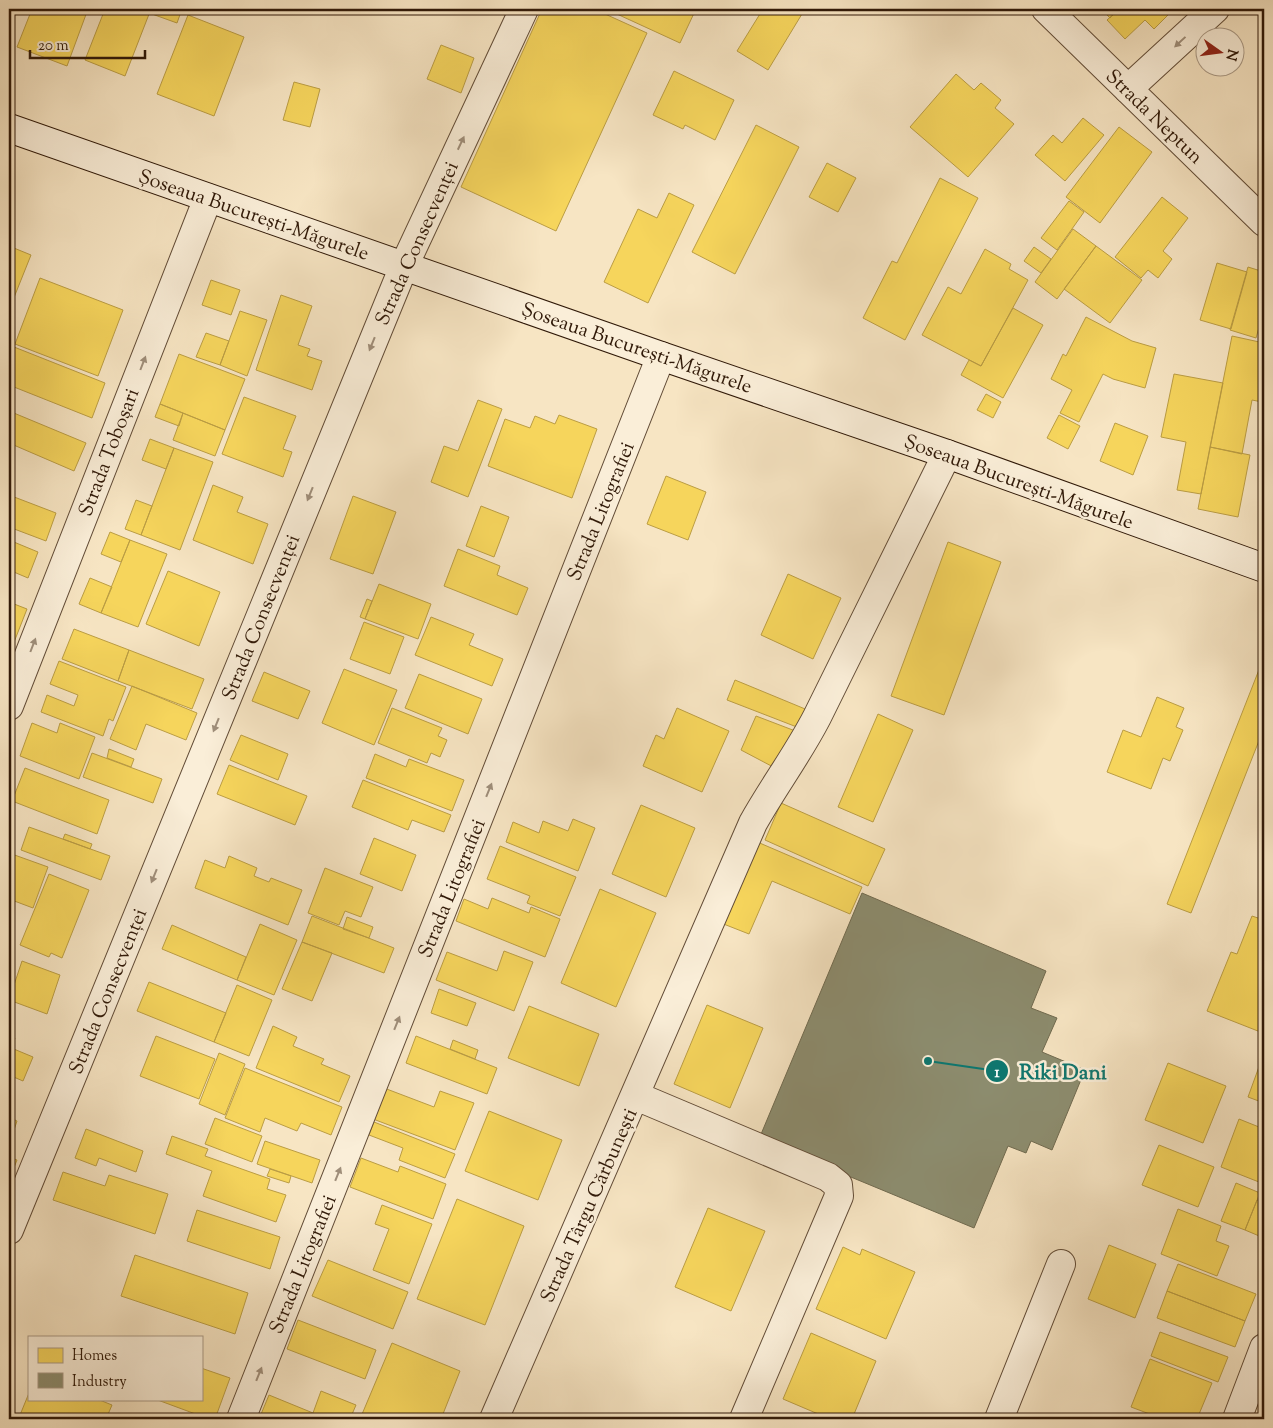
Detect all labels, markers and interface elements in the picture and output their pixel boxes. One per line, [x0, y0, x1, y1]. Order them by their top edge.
scale bar [30, 28, 145, 60]
north arrow [1196, 28, 1246, 78]
text: 20 m [38, 36, 69, 57]
one-way arrow [1174, 36, 1186, 48]
text: N [1220, 47, 1242, 63]
street label: Strada Neptun [1098, 64, 1209, 172]
one-way arrow [458, 136, 466, 150]
street label: Strada Consecvenței [369, 157, 468, 331]
street label: Șoseaua București-Măgurele [134, 163, 372, 270]
street label: Șoseaua București-Măgurele [517, 296, 755, 403]
one-way arrow [368, 337, 376, 352]
one-way arrow [139, 355, 147, 370]
street label: Strada Toboșari [73, 384, 148, 521]
street label: Șoseaua București-Măgurele [899, 428, 1137, 538]
street label: Strada Litografiei [561, 438, 644, 586]
one-way arrow [306, 487, 314, 501]
street label: Strada Consecvenței [216, 530, 309, 705]
one-way arrow [29, 637, 37, 652]
one-way arrow [211, 718, 219, 732]
one-way arrow [485, 782, 493, 797]
street label: Strada Litografiei [412, 815, 495, 963]
one-way arrow [150, 869, 158, 884]
street label: Strada Consecvenței [63, 904, 156, 1079]
one-way arrow [394, 1016, 402, 1030]
callout: Riki Dani [985, 1053, 1117, 1089]
text: Riki Dani [1019, 1059, 1107, 1089]
text: 1 [994, 1063, 1000, 1084]
street label: Strada Târgu Cărbunești [534, 1104, 646, 1308]
one-way arrow [334, 1167, 342, 1181]
street label: Strada Litografiei [263, 1191, 346, 1339]
legend [28, 1336, 202, 1400]
text: Homes [72, 1346, 117, 1367]
one-way arrow [255, 1367, 263, 1381]
text: Industry [72, 1372, 127, 1393]

